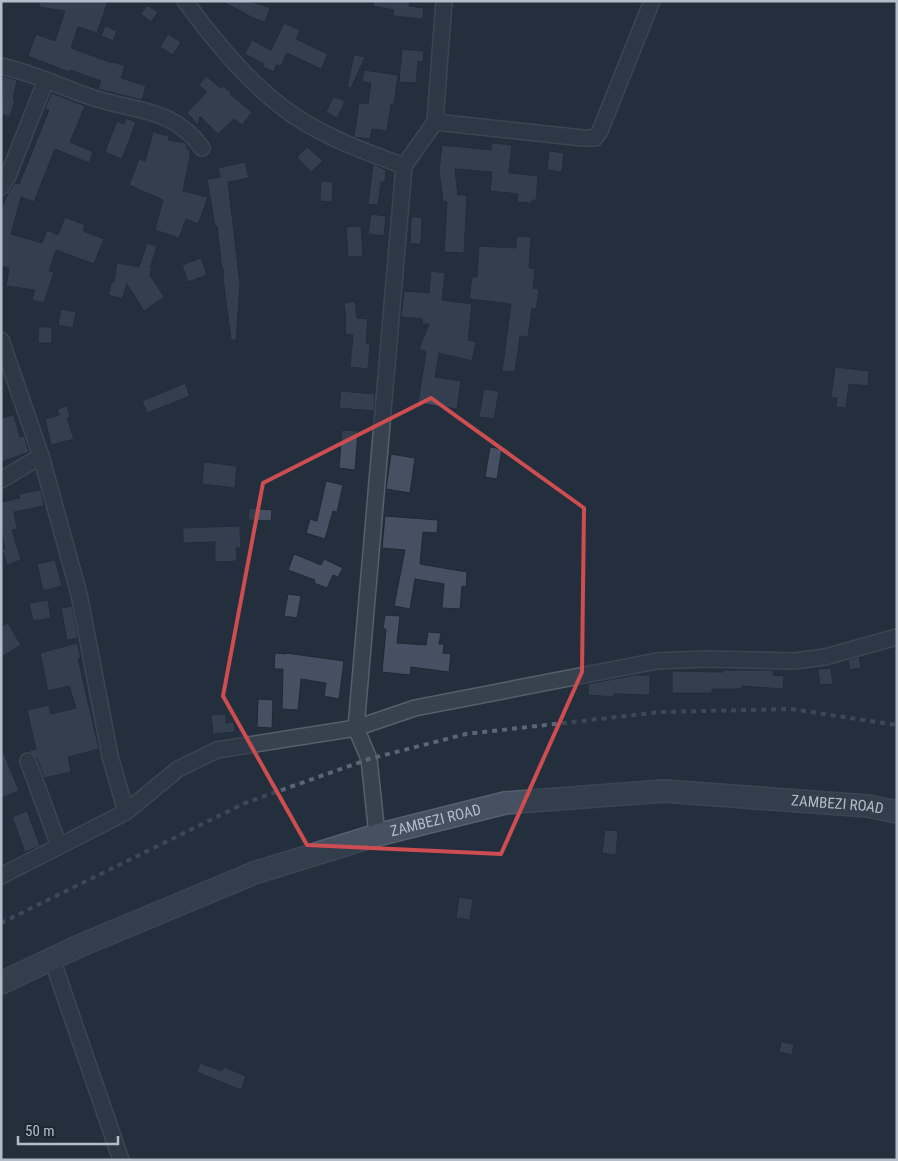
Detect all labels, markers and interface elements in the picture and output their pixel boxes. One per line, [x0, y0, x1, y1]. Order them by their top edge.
street label: ZAMBEZI ROAD [791, 791, 885, 818]
street label: ZAMBEZI ROAD [388, 800, 483, 840]
scale bar [18, 1114, 118, 1146]
text: 50 m [25, 1122, 55, 1140]

